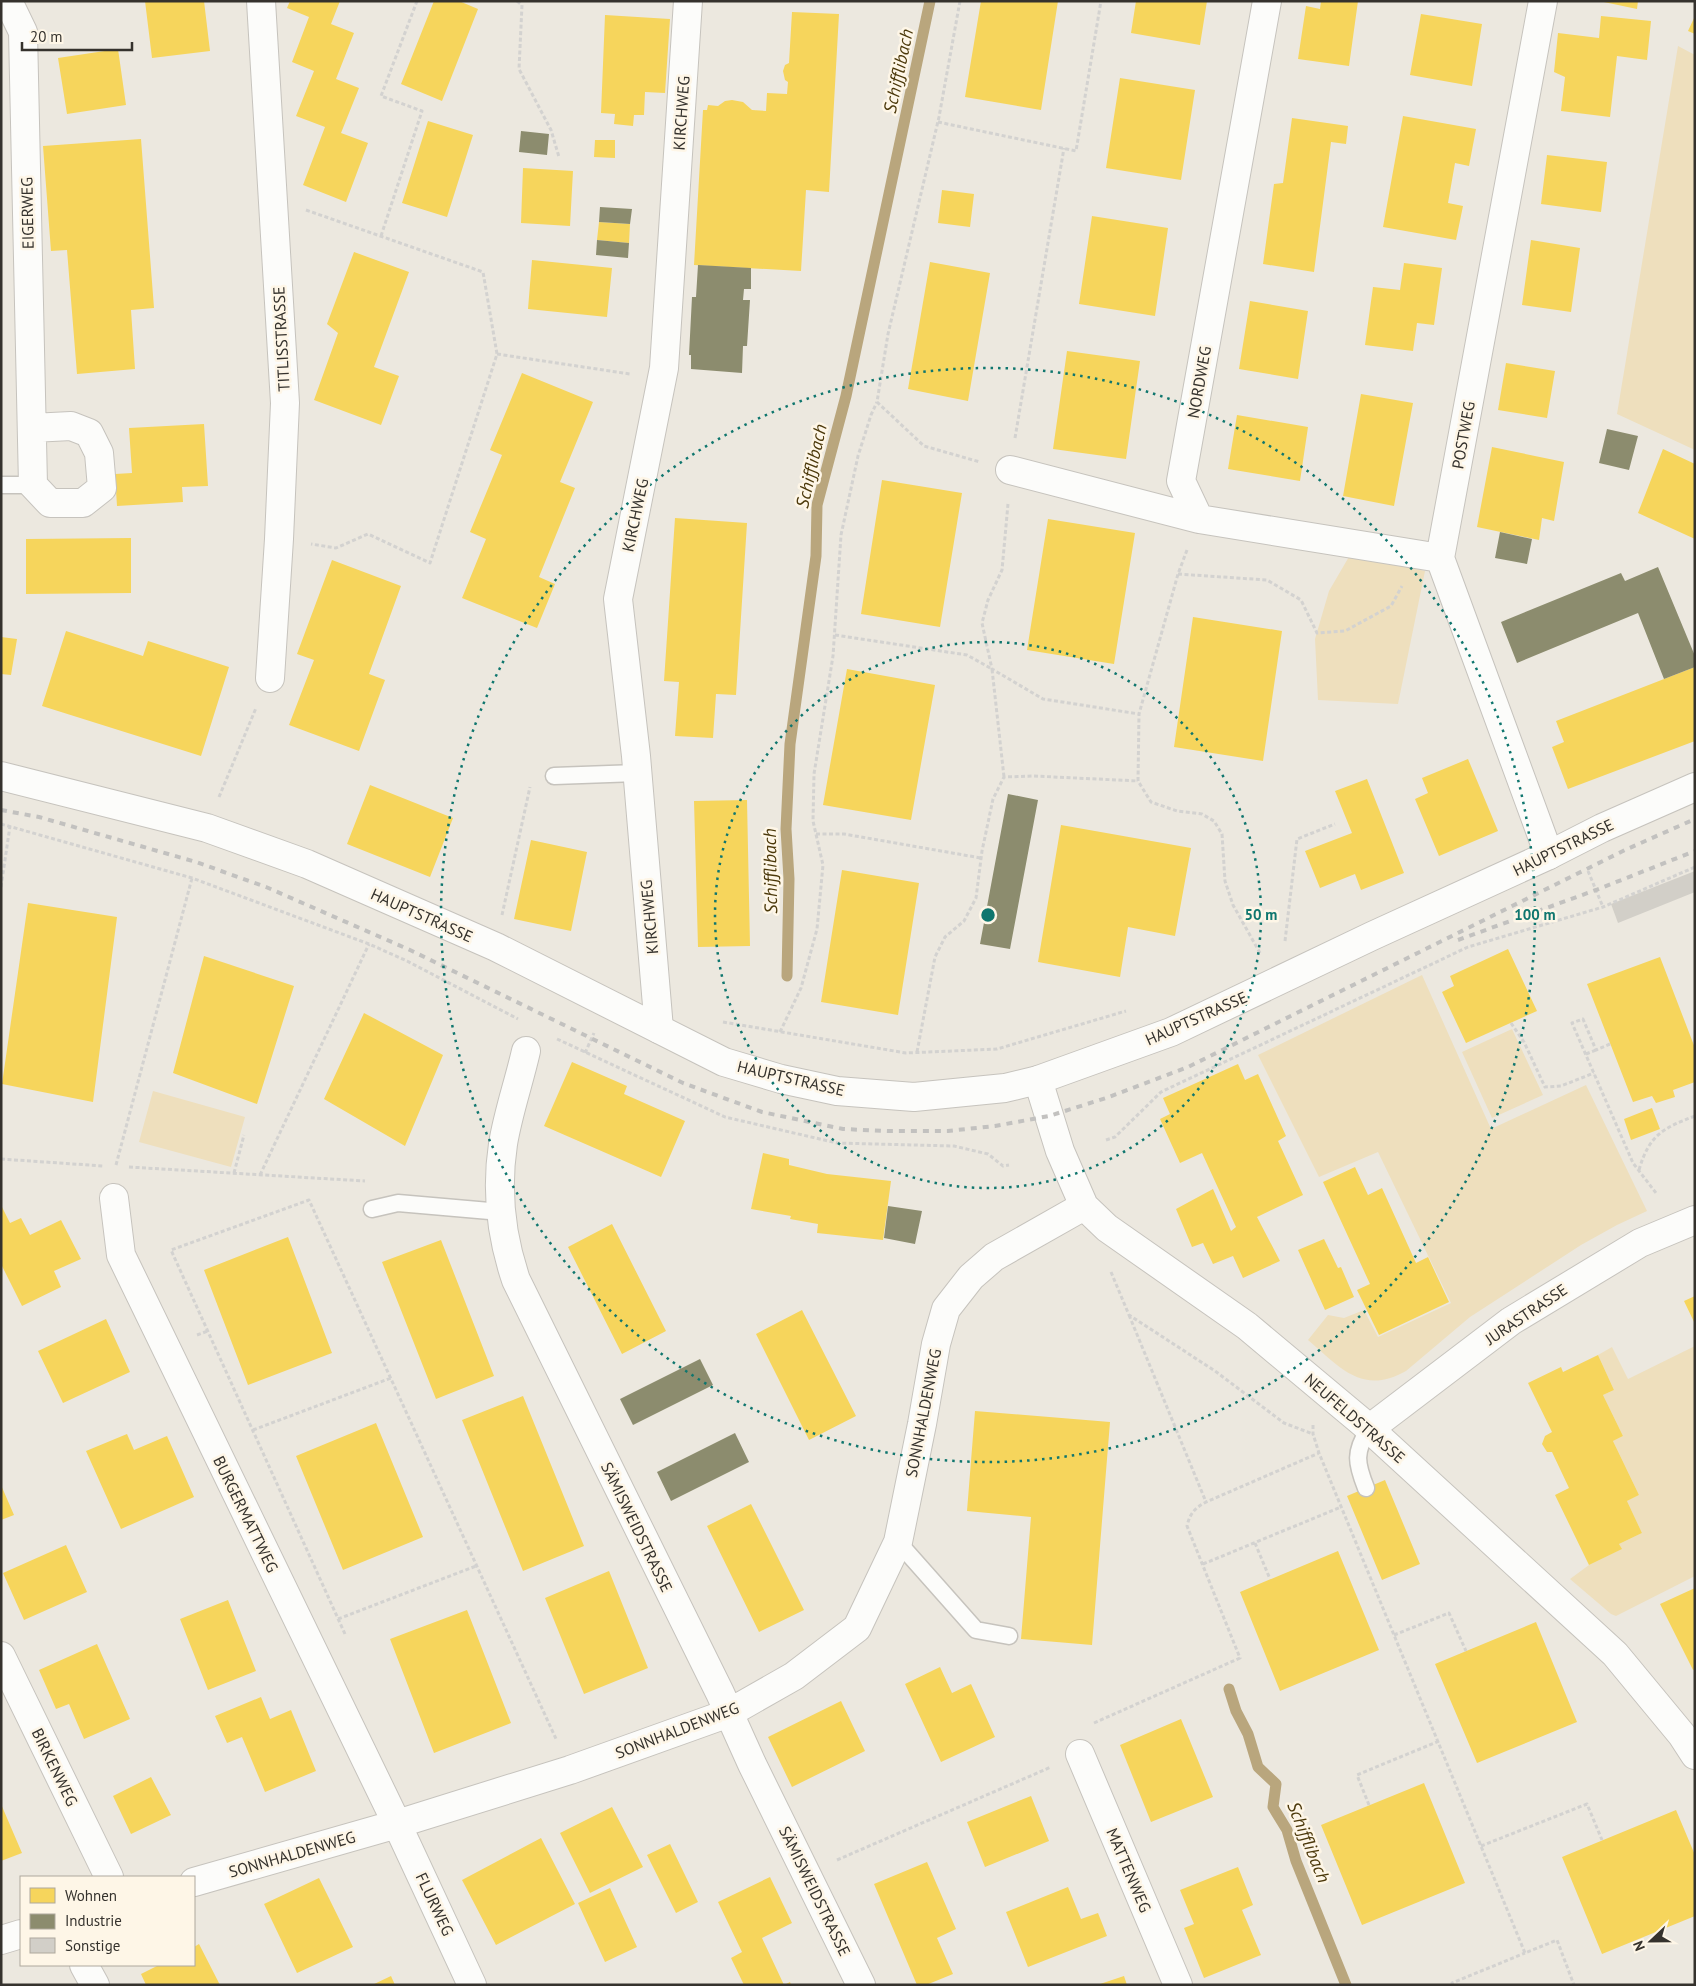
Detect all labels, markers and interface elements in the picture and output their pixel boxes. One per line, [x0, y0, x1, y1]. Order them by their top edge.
scale bar [22, 20, 132, 52]
text: 20 m [30, 27, 63, 46]
water label: Schifflibach [878, 27, 918, 115]
street label: KIRCHWEG [668, 75, 694, 151]
street label: EIGERWEG [16, 177, 38, 249]
street label: TITLISSTRASSE [268, 286, 294, 392]
street label: NORDWEG [1183, 344, 1215, 420]
street label: POSTWEG [1447, 399, 1479, 471]
water label: Schifflibach [790, 422, 832, 510]
street label: KIRCHWEG [617, 476, 653, 554]
street label: HAUPTSTRASSE [1509, 814, 1617, 880]
water label: Schifflibach [758, 828, 782, 914]
street label: KIRCHWEG [636, 879, 662, 955]
street label: HAUPTSTRASSE [368, 884, 476, 946]
text: 50 m [1245, 905, 1277, 924]
text: 100 m [1514, 905, 1556, 924]
centre of rings [979, 906, 997, 924]
street label: HAUPTSTRASSE [1142, 987, 1250, 1049]
street label: HAUPTSTRASSE [735, 1056, 847, 1100]
street label: JURASTRASSE [1480, 1279, 1571, 1349]
street label: SONNHALDENWEG [901, 1347, 945, 1479]
street label: NEUFELDSTRASSE [1301, 1369, 1409, 1467]
street label: BURGERMATTWEG [209, 1452, 283, 1576]
street label: SÄMISWEIDSTRASSE [597, 1459, 677, 1595]
street label: SONNHALDENWEG [612, 1697, 742, 1763]
street label: BIRKENWEG [28, 1725, 82, 1809]
water label: Schifflibach [1282, 1798, 1336, 1886]
street label: SÄMISWEIDSTRASSE [775, 1823, 855, 1959]
street label: MATTENWEG [1102, 1825, 1156, 1915]
street label: SONNHALDENWEG [226, 1826, 358, 1882]
street label: FLURWEG [412, 1869, 458, 1939]
legend [20, 1876, 195, 1966]
text: Wohnen [65, 1886, 117, 1905]
text: Industrie [65, 1911, 122, 1930]
north arrow [1626, 1916, 1676, 1966]
text: Sonstige [65, 1936, 120, 1955]
text: N [1629, 1938, 1649, 1954]

